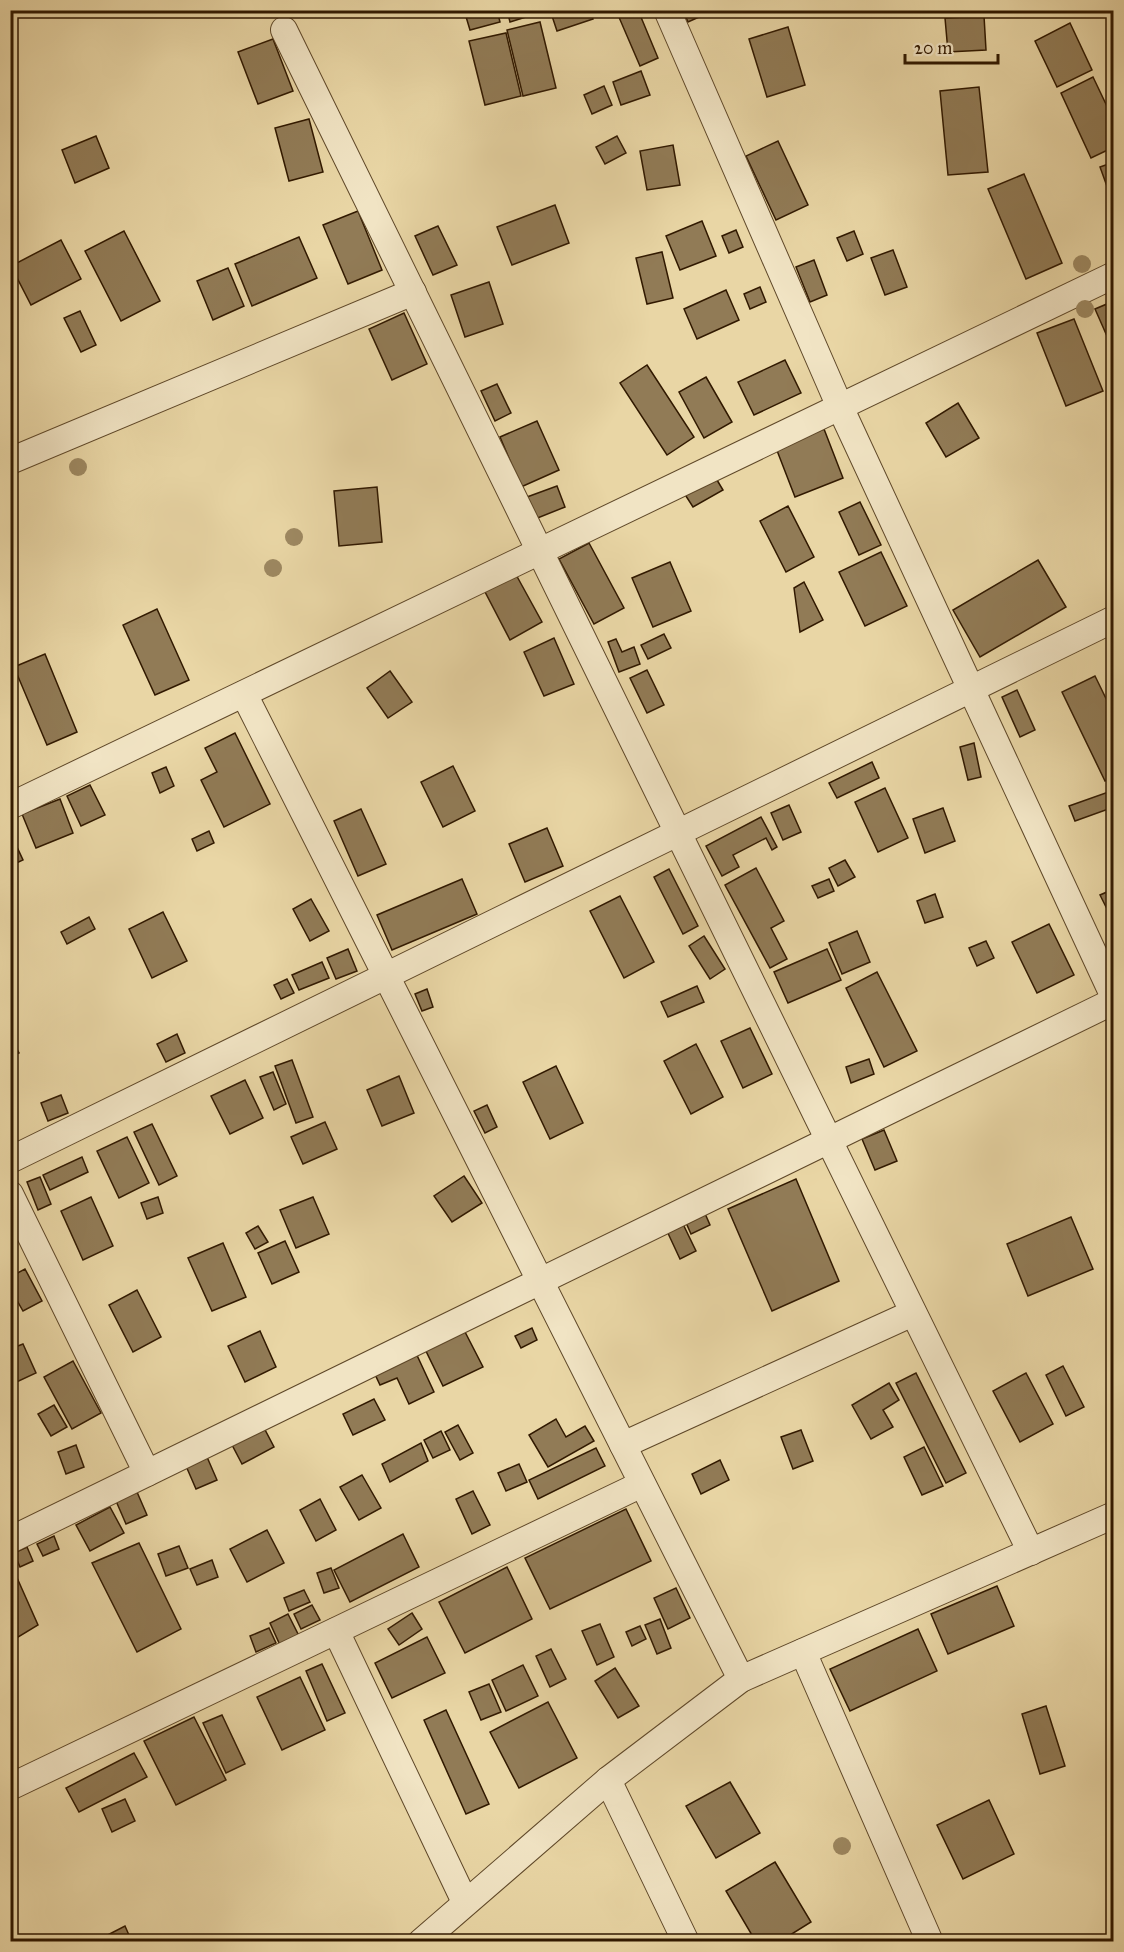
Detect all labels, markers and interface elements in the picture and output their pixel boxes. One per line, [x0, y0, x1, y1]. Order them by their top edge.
scale bar [905, 27, 998, 65]
text: 20 m [914, 37, 952, 59]

